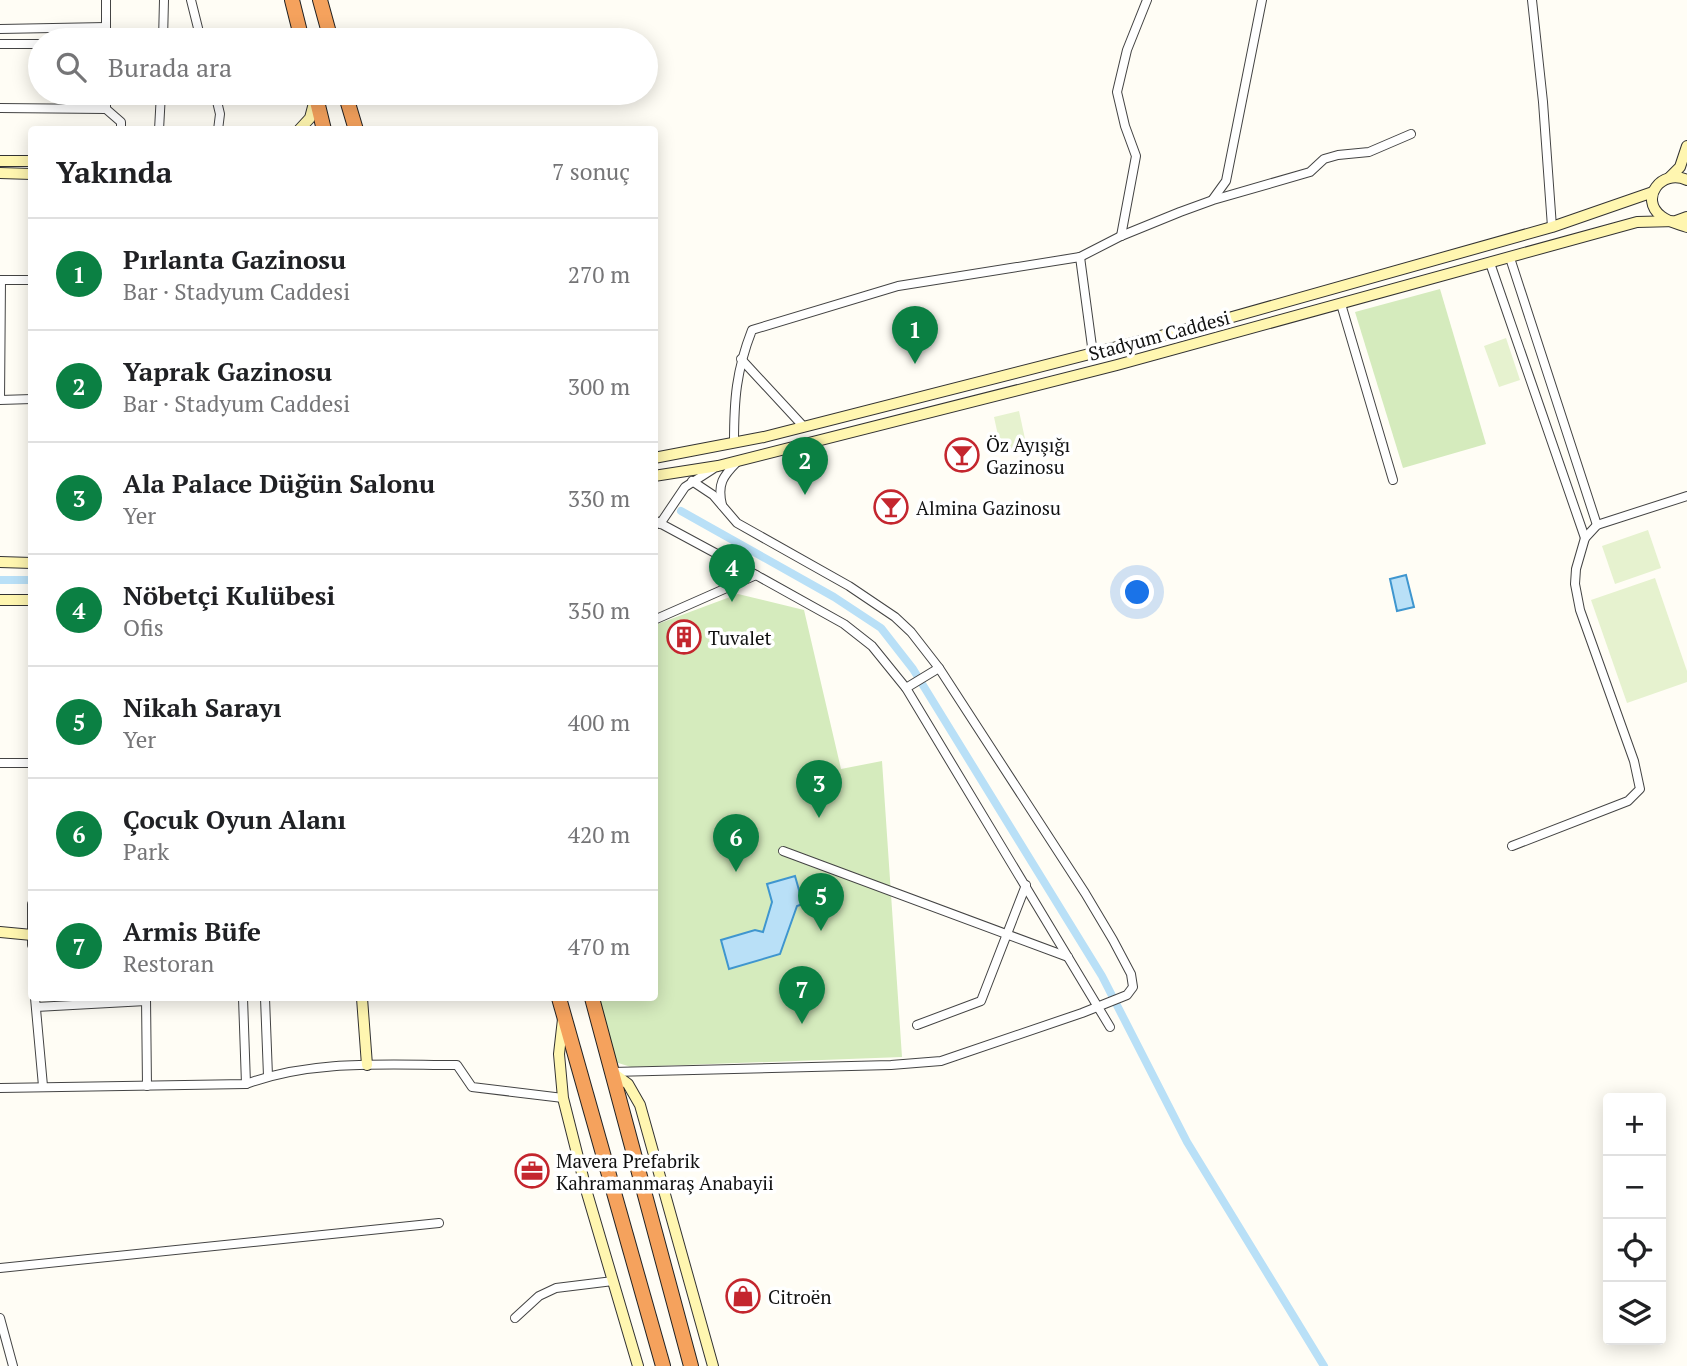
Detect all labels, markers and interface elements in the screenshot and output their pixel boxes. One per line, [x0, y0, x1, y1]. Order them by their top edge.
search box [28, 28, 658, 105]
icon: search [52, 48, 90, 86]
text: Burada ara [108, 50, 232, 84]
text: Yakında [56, 152, 172, 192]
text: 7 sonuç [552, 156, 630, 187]
text: Pırlanta Gazinosu [123, 242, 346, 276]
text: 1 [73, 259, 86, 290]
text: 270 m [568, 259, 630, 290]
text: Bar · Stadyum Caddesi [123, 276, 350, 307]
street label: Stadyum Caddesi [1086, 304, 1232, 366]
pin: 1 [892, 306, 938, 364]
text: Yaprak Gazinosu [123, 354, 332, 388]
text: 2 [73, 371, 86, 402]
text: 300 m [568, 371, 630, 402]
text: Bar · Stadyum Caddesi [123, 388, 350, 419]
place label: Öz Ayışığı Gazinosu [986, 432, 1070, 479]
bar icon: Öz Ayışığı Gazinosu [943, 436, 981, 474]
pin: 2 [782, 437, 828, 495]
text: Ala Palace Düğün Salonu [123, 466, 435, 500]
text: 3 [73, 483, 86, 514]
text: 330 m [568, 483, 630, 514]
bar icon: Almina Gazinosu [872, 488, 910, 526]
place label: Almina Gazinosu [916, 495, 1061, 520]
text: Yer [123, 500, 156, 531]
pin: 4 [709, 544, 755, 602]
your location [1120, 575, 1154, 609]
text: Nöbetçi Kulübesi [123, 578, 335, 612]
text: 4 [73, 595, 86, 626]
text: 350 m [568, 595, 630, 626]
text: Ofis [123, 612, 164, 643]
building icon: Tuvalet [665, 618, 703, 656]
place label: Tuvalet [708, 625, 772, 650]
text: Nikah Sarayı [123, 690, 282, 724]
text: 5 [73, 707, 86, 738]
text: 400 m [568, 707, 630, 738]
text: Yer [123, 724, 156, 755]
pin: 3 [796, 760, 842, 818]
text: Çocuk Oyun Alanı [123, 802, 346, 836]
pin: 6 [713, 814, 759, 872]
text: 6 [73, 819, 86, 850]
text: 420 m [568, 819, 630, 850]
text: Park [123, 836, 169, 867]
pin: 5 [798, 873, 844, 931]
text: Armis Büfe [123, 914, 261, 948]
text: 7 [73, 931, 86, 962]
text: 470 m [568, 931, 630, 962]
text: Restoran [123, 948, 214, 979]
pin: 7 [779, 966, 825, 1024]
map controls [1603, 1093, 1666, 1345]
button: + [1603, 1093, 1666, 1156]
place label: Mavera Prefabrik Kahramanmaraş Anabayii [556, 1148, 774, 1195]
office icon: Mavera Prefabrik Kahramanmaraş Anabayii [513, 1152, 551, 1190]
button: − [1603, 1156, 1666, 1219]
button: locate [1603, 1219, 1666, 1282]
shop icon: Citroën [724, 1277, 762, 1315]
button: layers [1603, 1282, 1666, 1345]
place label: Citroën [768, 1284, 832, 1309]

